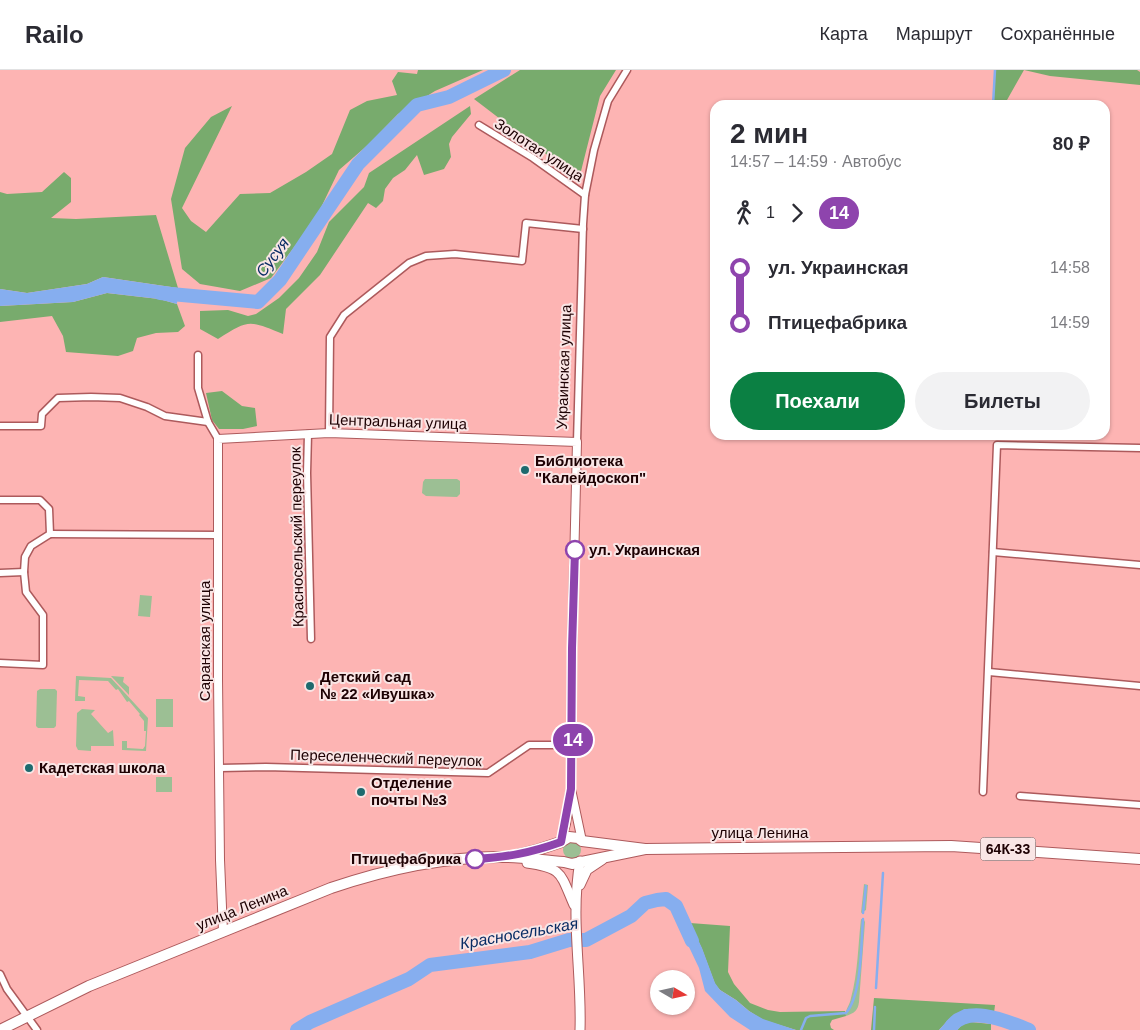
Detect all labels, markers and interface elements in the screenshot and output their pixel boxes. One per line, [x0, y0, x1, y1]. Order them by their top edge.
text: Railo [25, 21, 84, 48]
text: Карта [820, 24, 868, 44]
text: Маршрут [896, 24, 972, 44]
text: Сохранённые [1000, 24, 1115, 44]
street label: Золотая улица [492, 115, 587, 185]
text: 2 мин [730, 118, 808, 149]
text: 80 ₽ [1053, 133, 1090, 154]
text: 14:57 – 14:59 · Автобус [730, 153, 902, 170]
icon: walk [730, 199, 758, 227]
icon: forward [783, 199, 811, 227]
text: 14 [829, 203, 849, 223]
text: 1 [766, 204, 775, 221]
water label: Сусуя [252, 234, 293, 280]
text: ул. Украинская [768, 257, 909, 278]
text: 14:58 [1050, 259, 1090, 276]
street label: Украинская улица [553, 304, 574, 430]
text: Птицефабрика [768, 312, 907, 333]
text: 14:59 [1050, 314, 1090, 331]
button: Поехали [730, 372, 905, 430]
button: Билеты [915, 372, 1090, 430]
street label: Центральная улица [329, 411, 468, 432]
street label: Красносельский переулок [286, 446, 307, 627]
place label: Библиотека "Калейдоскоп" [535, 452, 646, 486]
marker: Библиотека "Калейдоскоп" [519, 464, 531, 476]
marker: ул. Украинская [565, 540, 585, 560]
place label: ул. Украинская [589, 541, 700, 558]
street label: Саранская улица [196, 580, 213, 701]
place label: Детский сад № 22 «Ивушка» [320, 668, 435, 702]
marker: Детский сад № 22 «Ивушка» [304, 680, 316, 692]
line badge: 14 [550, 724, 596, 756]
text: 14 [563, 730, 583, 750]
street label: Переселенческий переулок [290, 746, 483, 769]
place label: Кадетская школа [39, 759, 166, 776]
marker: Кадетская школа [23, 762, 35, 774]
place label: Отделение почты №3 [371, 774, 452, 808]
marker: Отделение почты №3 [355, 786, 367, 798]
street label: улица Ленина [712, 824, 809, 841]
road number: 64К-33 [980, 838, 1036, 861]
marker: Птицефабрика [465, 849, 485, 869]
place label: Птицефабрика [351, 850, 462, 867]
street label: улица Ленина [194, 881, 291, 934]
water label: Красносельская [459, 915, 580, 952]
north arrow [650, 970, 695, 1015]
map controls [650, 970, 695, 1015]

